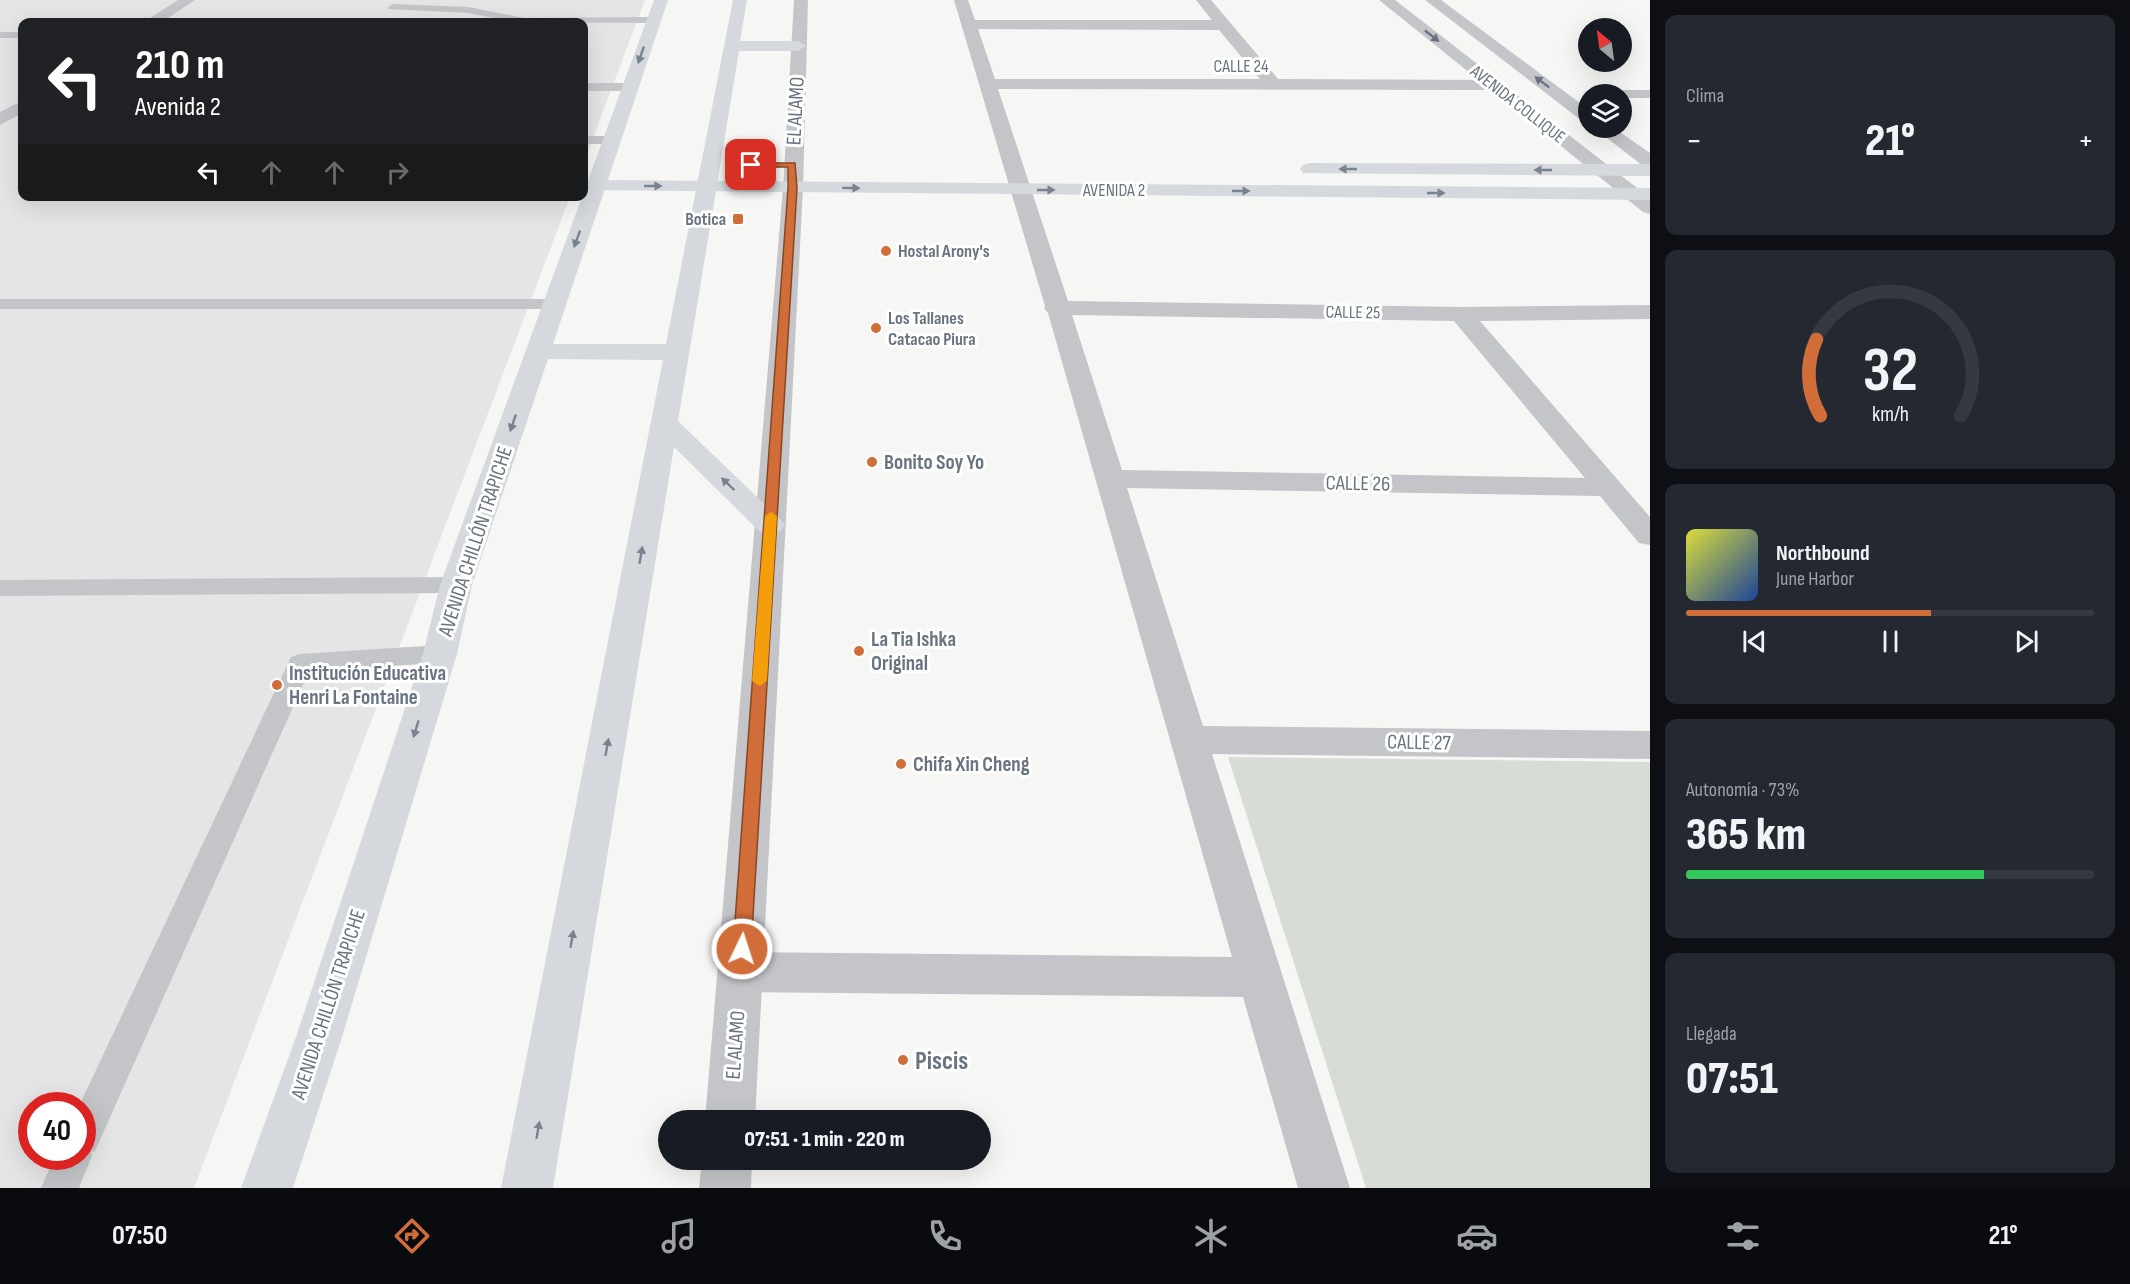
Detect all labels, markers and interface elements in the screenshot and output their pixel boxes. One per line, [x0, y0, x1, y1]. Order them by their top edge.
north arrow [1578, 18, 1632, 72]
map controls [1578, 18, 1632, 138]
one-way arrow [1424, 30, 1439, 42]
text: 210 m [135, 40, 224, 91]
icon: left [36, 42, 114, 120]
one-way arrow [636, 46, 646, 64]
street label: CALLE 24 [1214, 56, 1269, 77]
street label: AVENIDA COLLIQUE [1465, 60, 1569, 148]
street label: EL ALAMO [781, 76, 810, 146]
one-way arrow [1534, 76, 1549, 88]
button: layers [1578, 84, 1632, 138]
text: Clima [1686, 84, 1724, 108]
text: Avenida 2 [135, 91, 221, 123]
text: 21° [1865, 114, 1915, 169]
text: − [1686, 121, 1702, 161]
text: + [2078, 121, 2094, 161]
pin [725, 139, 776, 190]
icon: arrive [734, 148, 767, 181]
icon: left [192, 156, 225, 189]
icon: ahead [255, 156, 288, 189]
icon: ahead [318, 156, 351, 189]
icon: right [381, 156, 414, 189]
one-way arrow [1339, 164, 1358, 174]
one-way arrow [1534, 165, 1553, 175]
street label: AVENIDA 2 [1082, 180, 1145, 201]
one-way arrow [644, 182, 663, 191]
one-way arrow [842, 183, 861, 193]
one-way arrow [1037, 185, 1056, 195]
one-way arrow [1232, 186, 1251, 196]
one-way arrow [1427, 188, 1446, 198]
place label: Botica [685, 209, 726, 230]
marker: Botica [731, 212, 745, 226]
one-way arrow [572, 231, 582, 249]
place label: Hostal Arony's [898, 241, 990, 262]
marker: Hostal Arony's [879, 244, 893, 258]
street label: CALLE 25 [1325, 302, 1381, 323]
place label: Los Tallanes Catacao Piura [888, 308, 976, 350]
marker: Los Tallanes Catacao Piura [869, 321, 883, 335]
text: 32 [1862, 335, 1918, 410]
text: km/h [1871, 403, 1909, 428]
one-way arrow [507, 414, 517, 432]
street label: AVENIDA CHILLÓN TRAPICHE [433, 443, 518, 640]
place label: Bonito Soy Yo [884, 450, 984, 475]
marker: Bonito Soy Yo [865, 455, 879, 469]
street label: CALLE 26 [1325, 470, 1390, 497]
one-way arrow [721, 477, 736, 491]
text: Northbound [1776, 540, 1870, 567]
one-way arrow [637, 545, 646, 564]
text: June Harbor [1776, 567, 1854, 591]
icon: previous [1738, 625, 1771, 658]
icon: pause [1874, 625, 1907, 658]
icon: next [2010, 625, 2043, 658]
place label: La Tia Ishka Original [871, 627, 956, 676]
marker: La Tia Ishka Original [852, 644, 866, 658]
place label: Institución Educativa Henri La Fontaine [289, 661, 446, 710]
marker: Institución Educativa Henri La Fontaine [270, 678, 284, 692]
one-way arrow [411, 720, 420, 738]
street label: CALLE 27 [1387, 729, 1452, 756]
one-way arrow [602, 737, 611, 756]
place label: Chifa Xin Cheng [913, 752, 1030, 777]
marker: Chifa Xin Cheng [894, 757, 908, 771]
text: Autonomía · 73% [1686, 778, 1800, 802]
text: 365 km [1686, 808, 1806, 863]
street label: AVENIDA CHILLÓN TRAPICHE [286, 906, 371, 1103]
position arrow [710, 917, 774, 981]
one-way arrow [568, 929, 577, 948]
street label: EL ALAMO [721, 1010, 750, 1080]
text: Llegada [1686, 1022, 1737, 1046]
place label: Piscis [915, 1046, 968, 1077]
text: 07:51 [1686, 1052, 1778, 1107]
marker: Piscis [896, 1053, 910, 1067]
speed limit sign: 40 [18, 1092, 96, 1170]
one-way arrow [534, 1121, 543, 1140]
text: 07:51 · 1 min · 220 m [744, 1126, 905, 1153]
icon: directions [391, 1215, 433, 1257]
icon: music [658, 1215, 700, 1257]
icon: phone [924, 1215, 966, 1257]
icon: climate [1190, 1215, 1232, 1257]
icon: car [1456, 1215, 1498, 1257]
icon: filters [1722, 1215, 1764, 1257]
text: 07:50 [112, 1220, 167, 1252]
text: 21° [1988, 1220, 2018, 1252]

